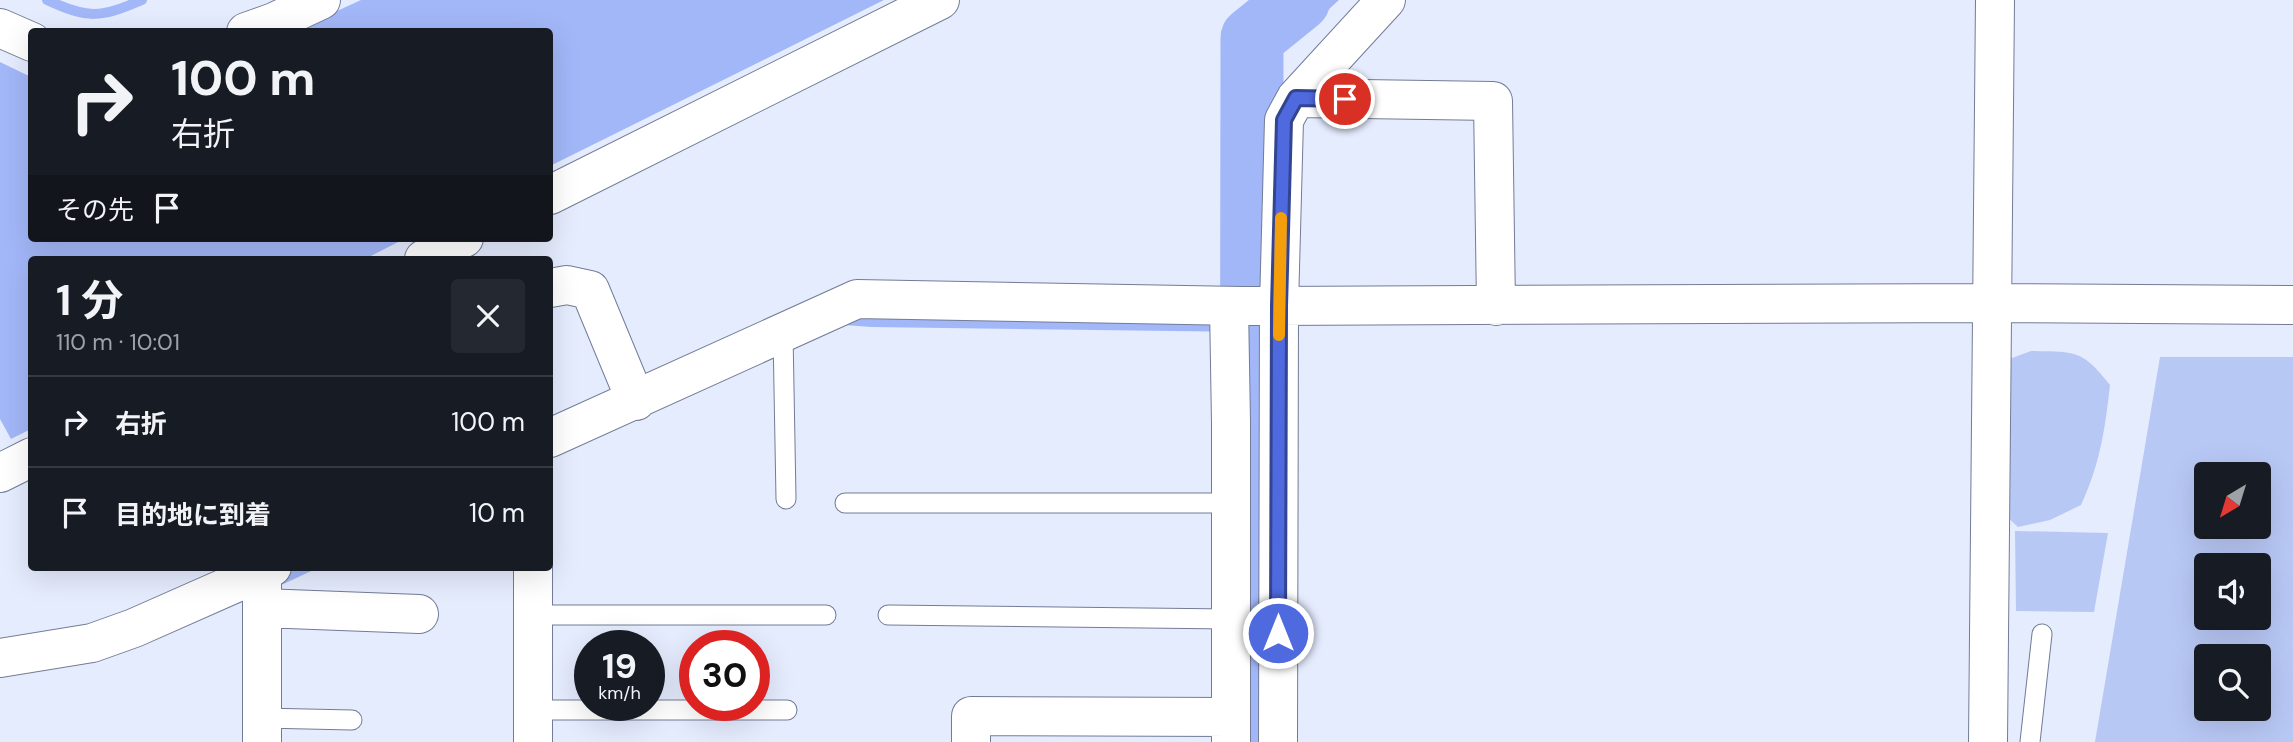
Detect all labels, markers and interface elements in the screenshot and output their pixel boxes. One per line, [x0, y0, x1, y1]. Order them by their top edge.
text: 100 m [171, 46, 315, 110]
icon: right [56, 56, 147, 147]
pin [1315, 69, 1375, 129]
icon: arrive [1326, 80, 1364, 118]
text: 右折 [171, 113, 235, 155]
icon: arrive [148, 189, 186, 227]
text: その先 [56, 193, 134, 227]
text: 1 分 [56, 273, 123, 328]
button: close [451, 279, 525, 353]
text: 110 m · 10:01 [56, 327, 180, 357]
icon: right [56, 403, 94, 441]
text: 100 m [451, 405, 525, 439]
text: 右折 [115, 407, 167, 441]
north arrow [2194, 462, 2272, 539]
map controls [2194, 462, 2271, 721]
icon: arrive [56, 494, 94, 532]
text: 10 m [469, 496, 525, 530]
text: 目的地に到着 [115, 498, 271, 532]
button: sound [2194, 553, 2271, 630]
position arrow [1241, 596, 1315, 670]
speed limit sign: 30 [679, 630, 770, 721]
text: 19 [602, 643, 637, 689]
button: search [2194, 644, 2271, 721]
text: km/h [598, 681, 641, 705]

